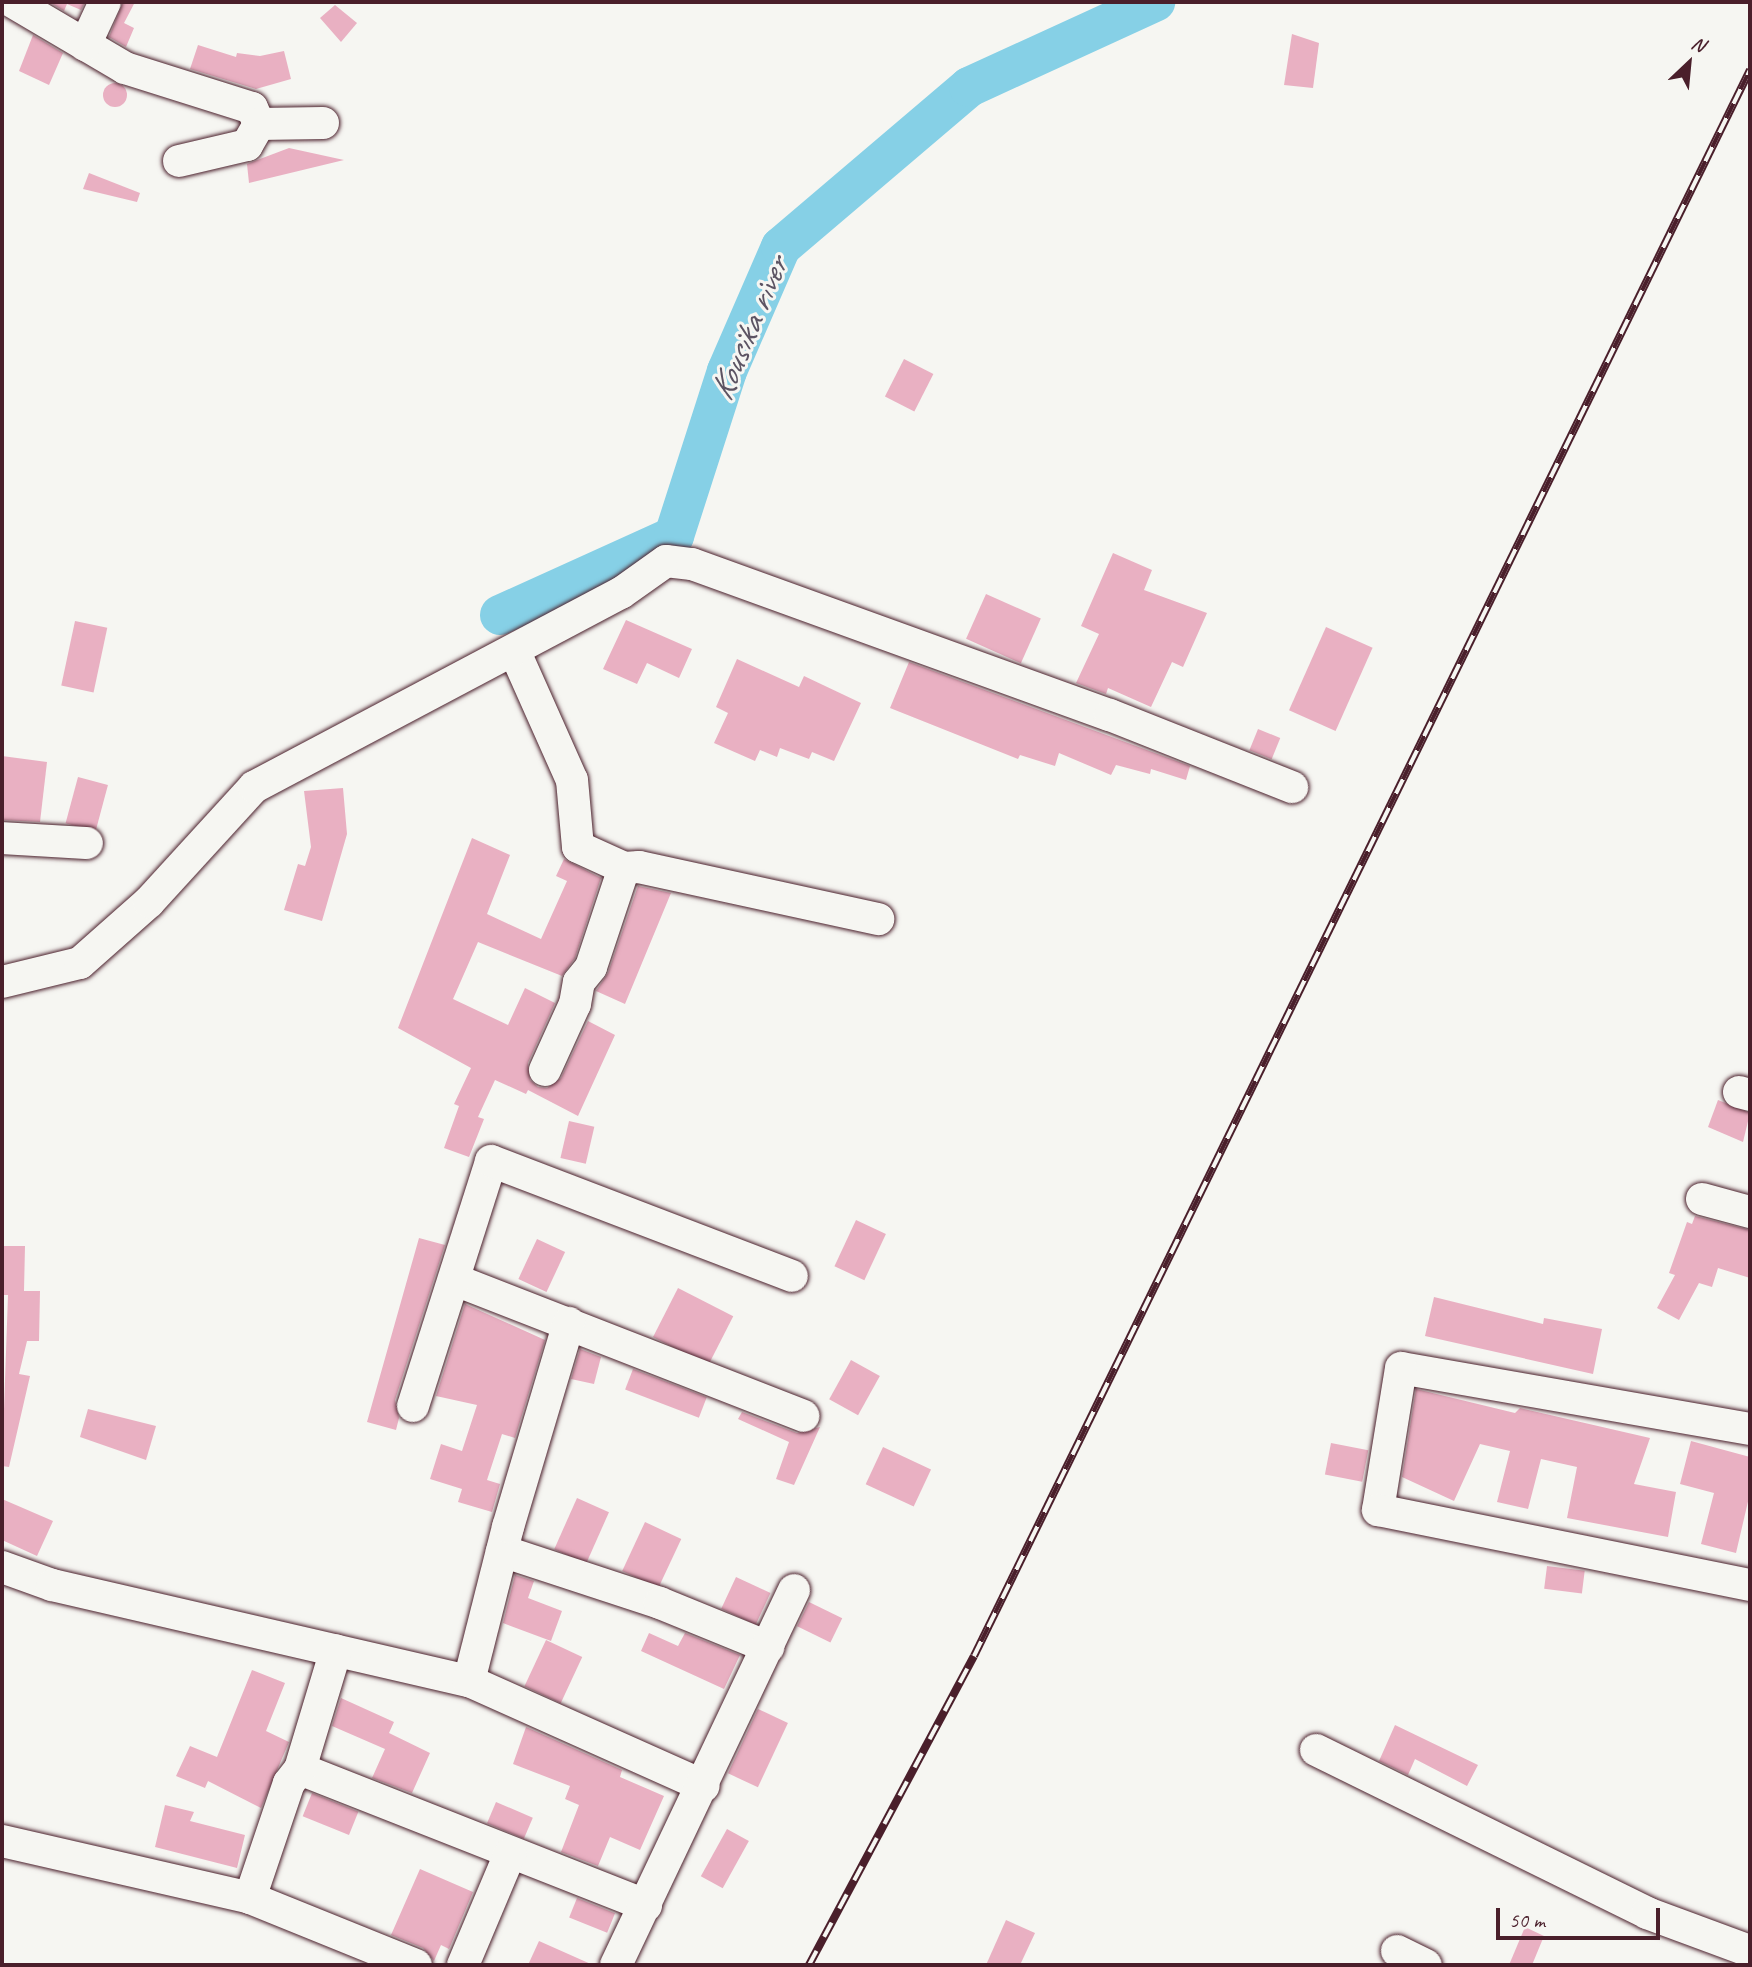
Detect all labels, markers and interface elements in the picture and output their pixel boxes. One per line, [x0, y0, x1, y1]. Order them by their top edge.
north arrow [1654, 28, 1724, 98]
text: N [1688, 31, 1709, 57]
water label: Kousika river [700, 251, 798, 407]
scale bar [1500, 1894, 1664, 1938]
text: 50 m [1509, 1907, 1545, 1933]

